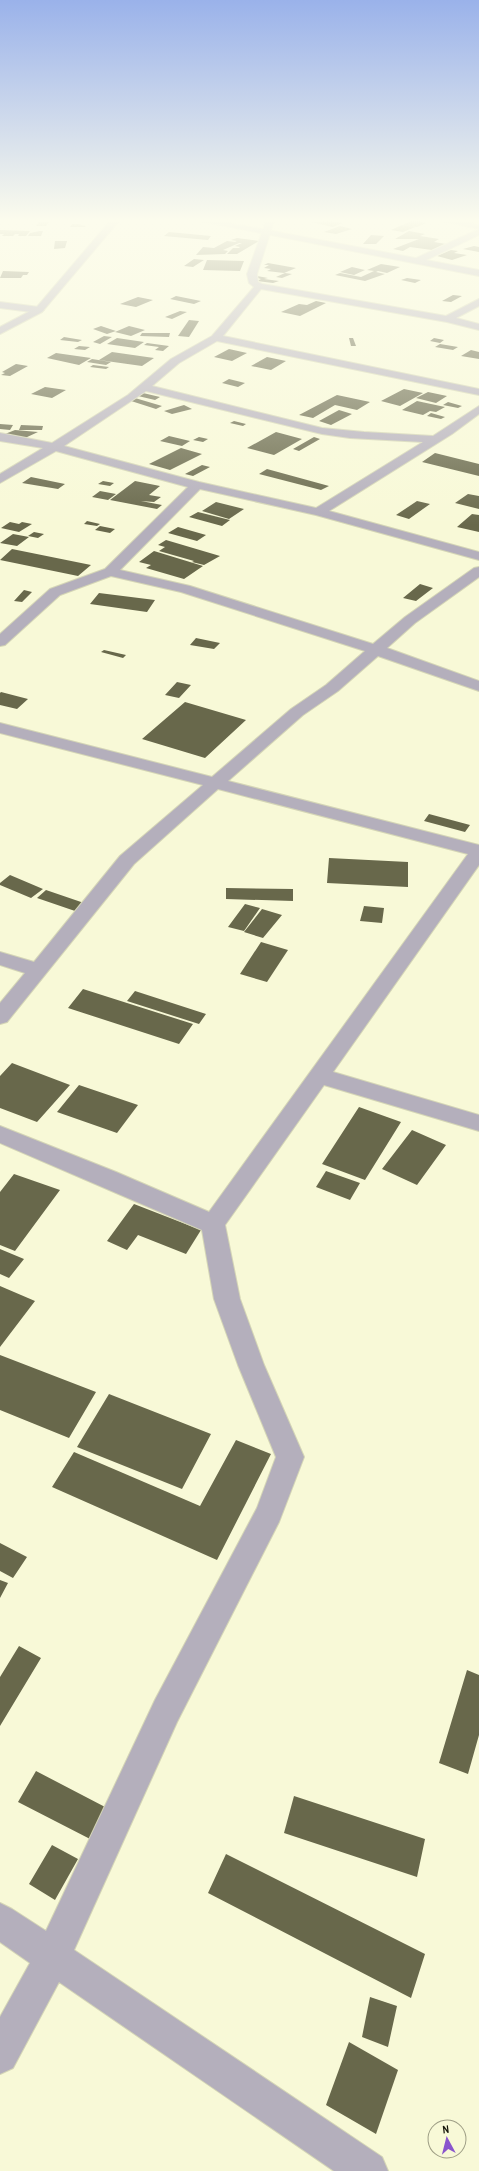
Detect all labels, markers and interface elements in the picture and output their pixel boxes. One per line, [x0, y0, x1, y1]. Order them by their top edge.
north arrow [427, 2119, 467, 2159]
text: N [442, 2122, 450, 2136]

